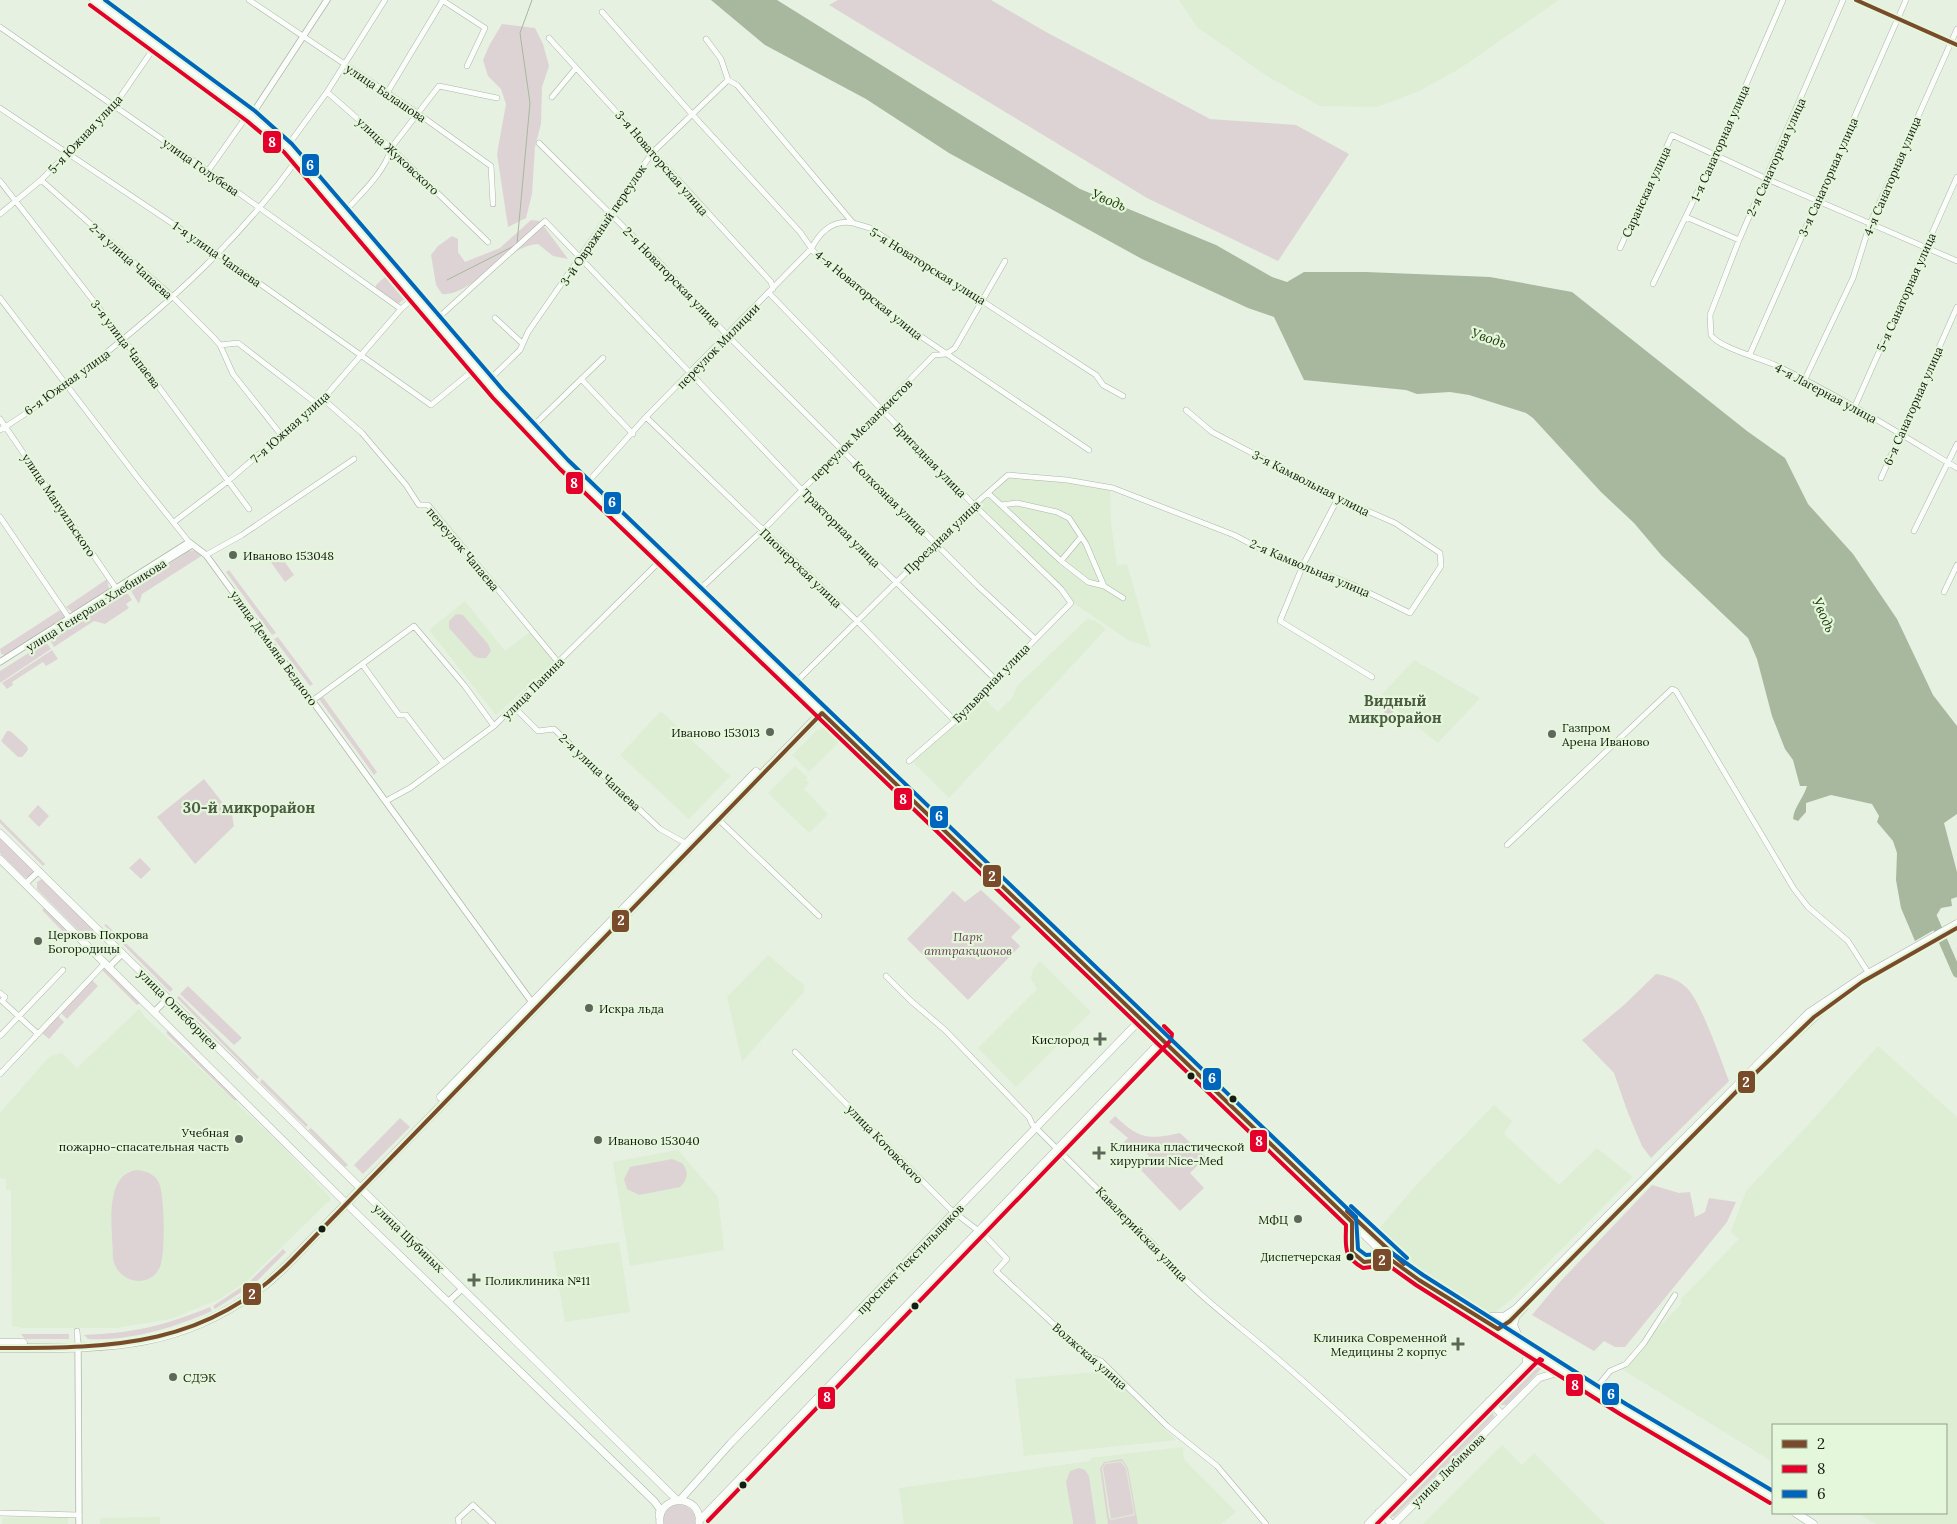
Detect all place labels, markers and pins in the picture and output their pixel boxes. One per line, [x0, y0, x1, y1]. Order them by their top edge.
place label: Иваново 153048 [243, 548, 334, 563]
marker: Иваново 153048 [227, 549, 239, 561]
place label: Газпром Арена Иваново [1561, 720, 1650, 749]
place label: Иваново 153013 [671, 725, 760, 740]
marker: Иваново 153013 [764, 726, 776, 738]
marker: Газпром Арена Иваново [1546, 728, 1558, 740]
place label: Церковь Покрова Богородицы [48, 927, 149, 956]
marker: Церковь Покрова Богородицы [32, 935, 44, 947]
place label: Искра льда [599, 1001, 664, 1016]
marker: Искра льда [583, 1002, 595, 1014]
place label: Кислород [1031, 1032, 1089, 1047]
marker: Кислород [1093, 1032, 1107, 1046]
unlabelled marker [1186, 1071, 1196, 1081]
unlabelled marker [1228, 1094, 1238, 1104]
place label: Учебная пожарно-спасательная часть [59, 1125, 229, 1154]
marker: Учебная пожарно-спасательная часть [233, 1133, 245, 1145]
place label: Иваново 153040 [608, 1133, 700, 1148]
marker: Иваново 153040 [592, 1134, 604, 1146]
place label: Клиника пластической хирургии Nice-Med [1110, 1139, 1245, 1168]
marker: Клиника пластической хирургии Nice-Med [1092, 1146, 1106, 1160]
place label: МФЦ [1258, 1212, 1288, 1227]
marker: МФЦ [1292, 1213, 1304, 1225]
unlabelled marker [317, 1224, 327, 1234]
place label: Диспетчерская [1260, 1250, 1341, 1264]
marker: Диспетчерская [1345, 1252, 1355, 1262]
marker: Поликлиника №11 [467, 1273, 481, 1287]
place label: Поликлиника №11 [485, 1273, 590, 1288]
unlabelled marker [910, 1301, 920, 1311]
place label: Клиника Современной Медицины 2 корпус [1313, 1330, 1447, 1359]
marker: Клиника Современной Медицины 2 корпус [1451, 1337, 1465, 1351]
place label: СДЭК [183, 1370, 217, 1385]
marker: СДЭК [167, 1371, 179, 1383]
unlabelled marker [738, 1480, 748, 1490]

